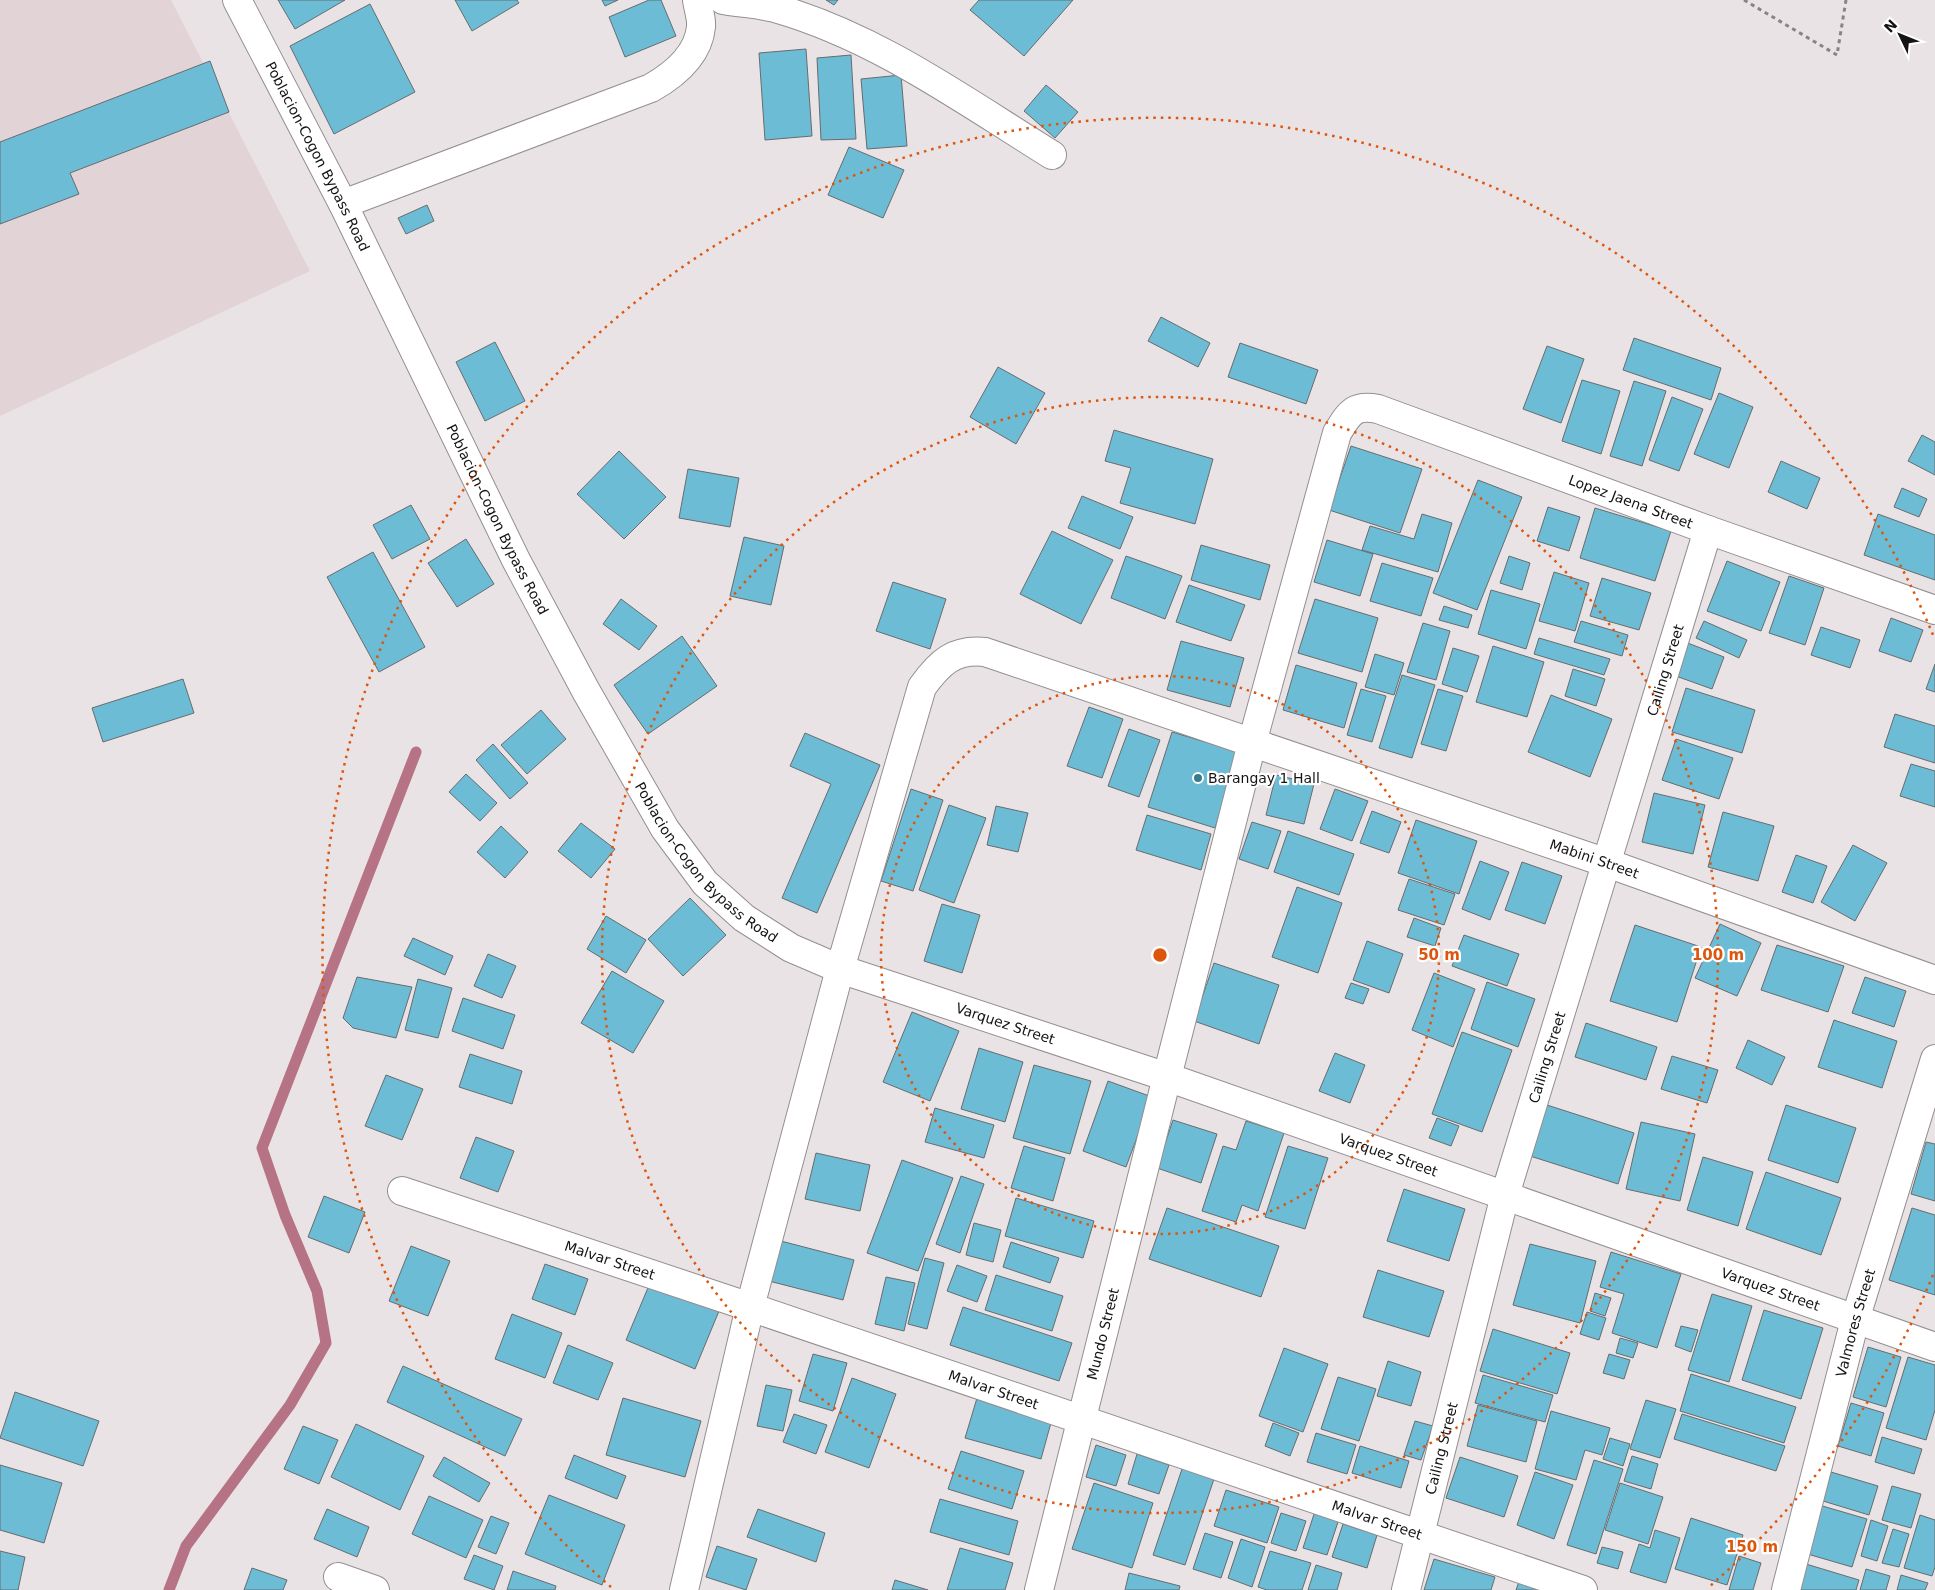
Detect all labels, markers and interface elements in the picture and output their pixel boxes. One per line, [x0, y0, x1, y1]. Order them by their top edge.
north arrow [1875, 10, 1925, 60]
text: N [1881, 16, 1900, 36]
street label: Poblacion-Cogon Bypass Road [262, 59, 373, 254]
street label: Poblacion-Cogon Bypass Road [443, 422, 552, 617]
street label: Lopez Jaena Street [1566, 472, 1696, 532]
street label: Cailing Street [1644, 622, 1687, 718]
place label: Barangay 1 Hall [1208, 770, 1320, 786]
marker: Barangay 1 Hall [1192, 772, 1204, 784]
street label: Poblacion-Cogon Bypass Road [632, 779, 781, 945]
street label: Mabini Street [1548, 836, 1641, 882]
centre of rings [1151, 946, 1169, 964]
text: 50 m [1418, 946, 1460, 964]
text: 100 m [1692, 946, 1744, 964]
street label: Varquez Street [954, 1000, 1057, 1048]
street label: Cailing Street [1525, 1009, 1569, 1105]
street label: Varquez Street [1337, 1130, 1440, 1180]
street label: Malvar Street [563, 1238, 657, 1283]
street label: Varquez Street [1719, 1264, 1822, 1314]
street label: Valmores Street [1833, 1266, 1878, 1379]
street label: Mundo Street [1084, 1286, 1122, 1382]
street label: Malvar Street [946, 1367, 1041, 1413]
street label: Cailing Street [1422, 1400, 1461, 1496]
street label: Malvar Street [1330, 1497, 1425, 1543]
text: 150 m [1726, 1538, 1778, 1556]

